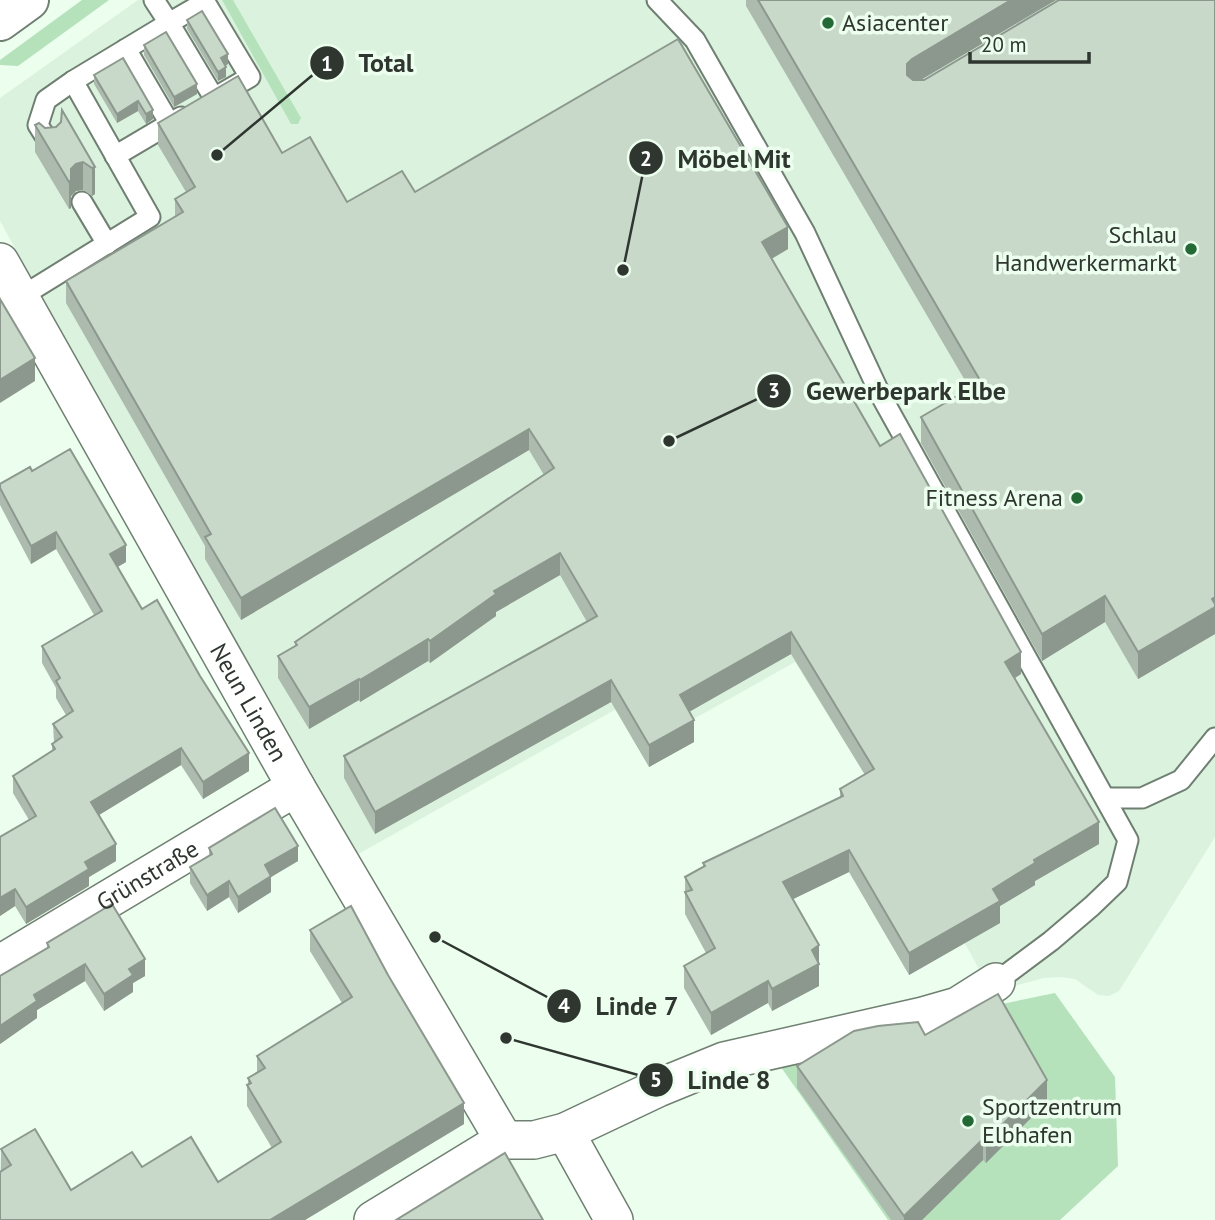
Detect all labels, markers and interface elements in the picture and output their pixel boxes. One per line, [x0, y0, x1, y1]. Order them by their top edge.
place label: Asiacenter [842, 7, 948, 38]
marker: Asiacenter [820, 15, 836, 31]
scale bar [970, 21, 1089, 65]
text: 20 m [981, 31, 1027, 58]
callout: Total [310, 40, 428, 87]
text: Total [358, 46, 414, 79]
text: 1 [321, 50, 333, 77]
callout: Möbel Mit [628, 135, 804, 182]
text: Möbel Mit [678, 142, 791, 175]
text: 2 [640, 145, 652, 172]
place label: Schlau Handwerkermarkt [994, 219, 1177, 278]
marker: Schlau Handwerkermarkt [1183, 241, 1199, 257]
callout: Gewerbepark Elbe [756, 367, 1020, 414]
text: Gewerbepark Elbe [806, 374, 1006, 407]
text: 3 [768, 377, 780, 404]
place label: Fitness Arena [925, 482, 1063, 513]
marker: Fitness Arena [1069, 490, 1085, 506]
street label: Neun Linden [203, 638, 295, 767]
street label: Grünstraße [91, 833, 204, 918]
callout: Linde 7 [546, 983, 692, 1030]
text: Linde 7 [595, 989, 679, 1022]
text: 4 [558, 992, 570, 1019]
callout: Linde 8 [639, 1056, 785, 1103]
text: Linde 8 [687, 1063, 771, 1096]
text: 5 [650, 1066, 662, 1093]
place label: Sportzentrum Elbhafen [982, 1091, 1122, 1150]
marker: Sportzentrum Elbhafen [960, 1113, 976, 1129]

